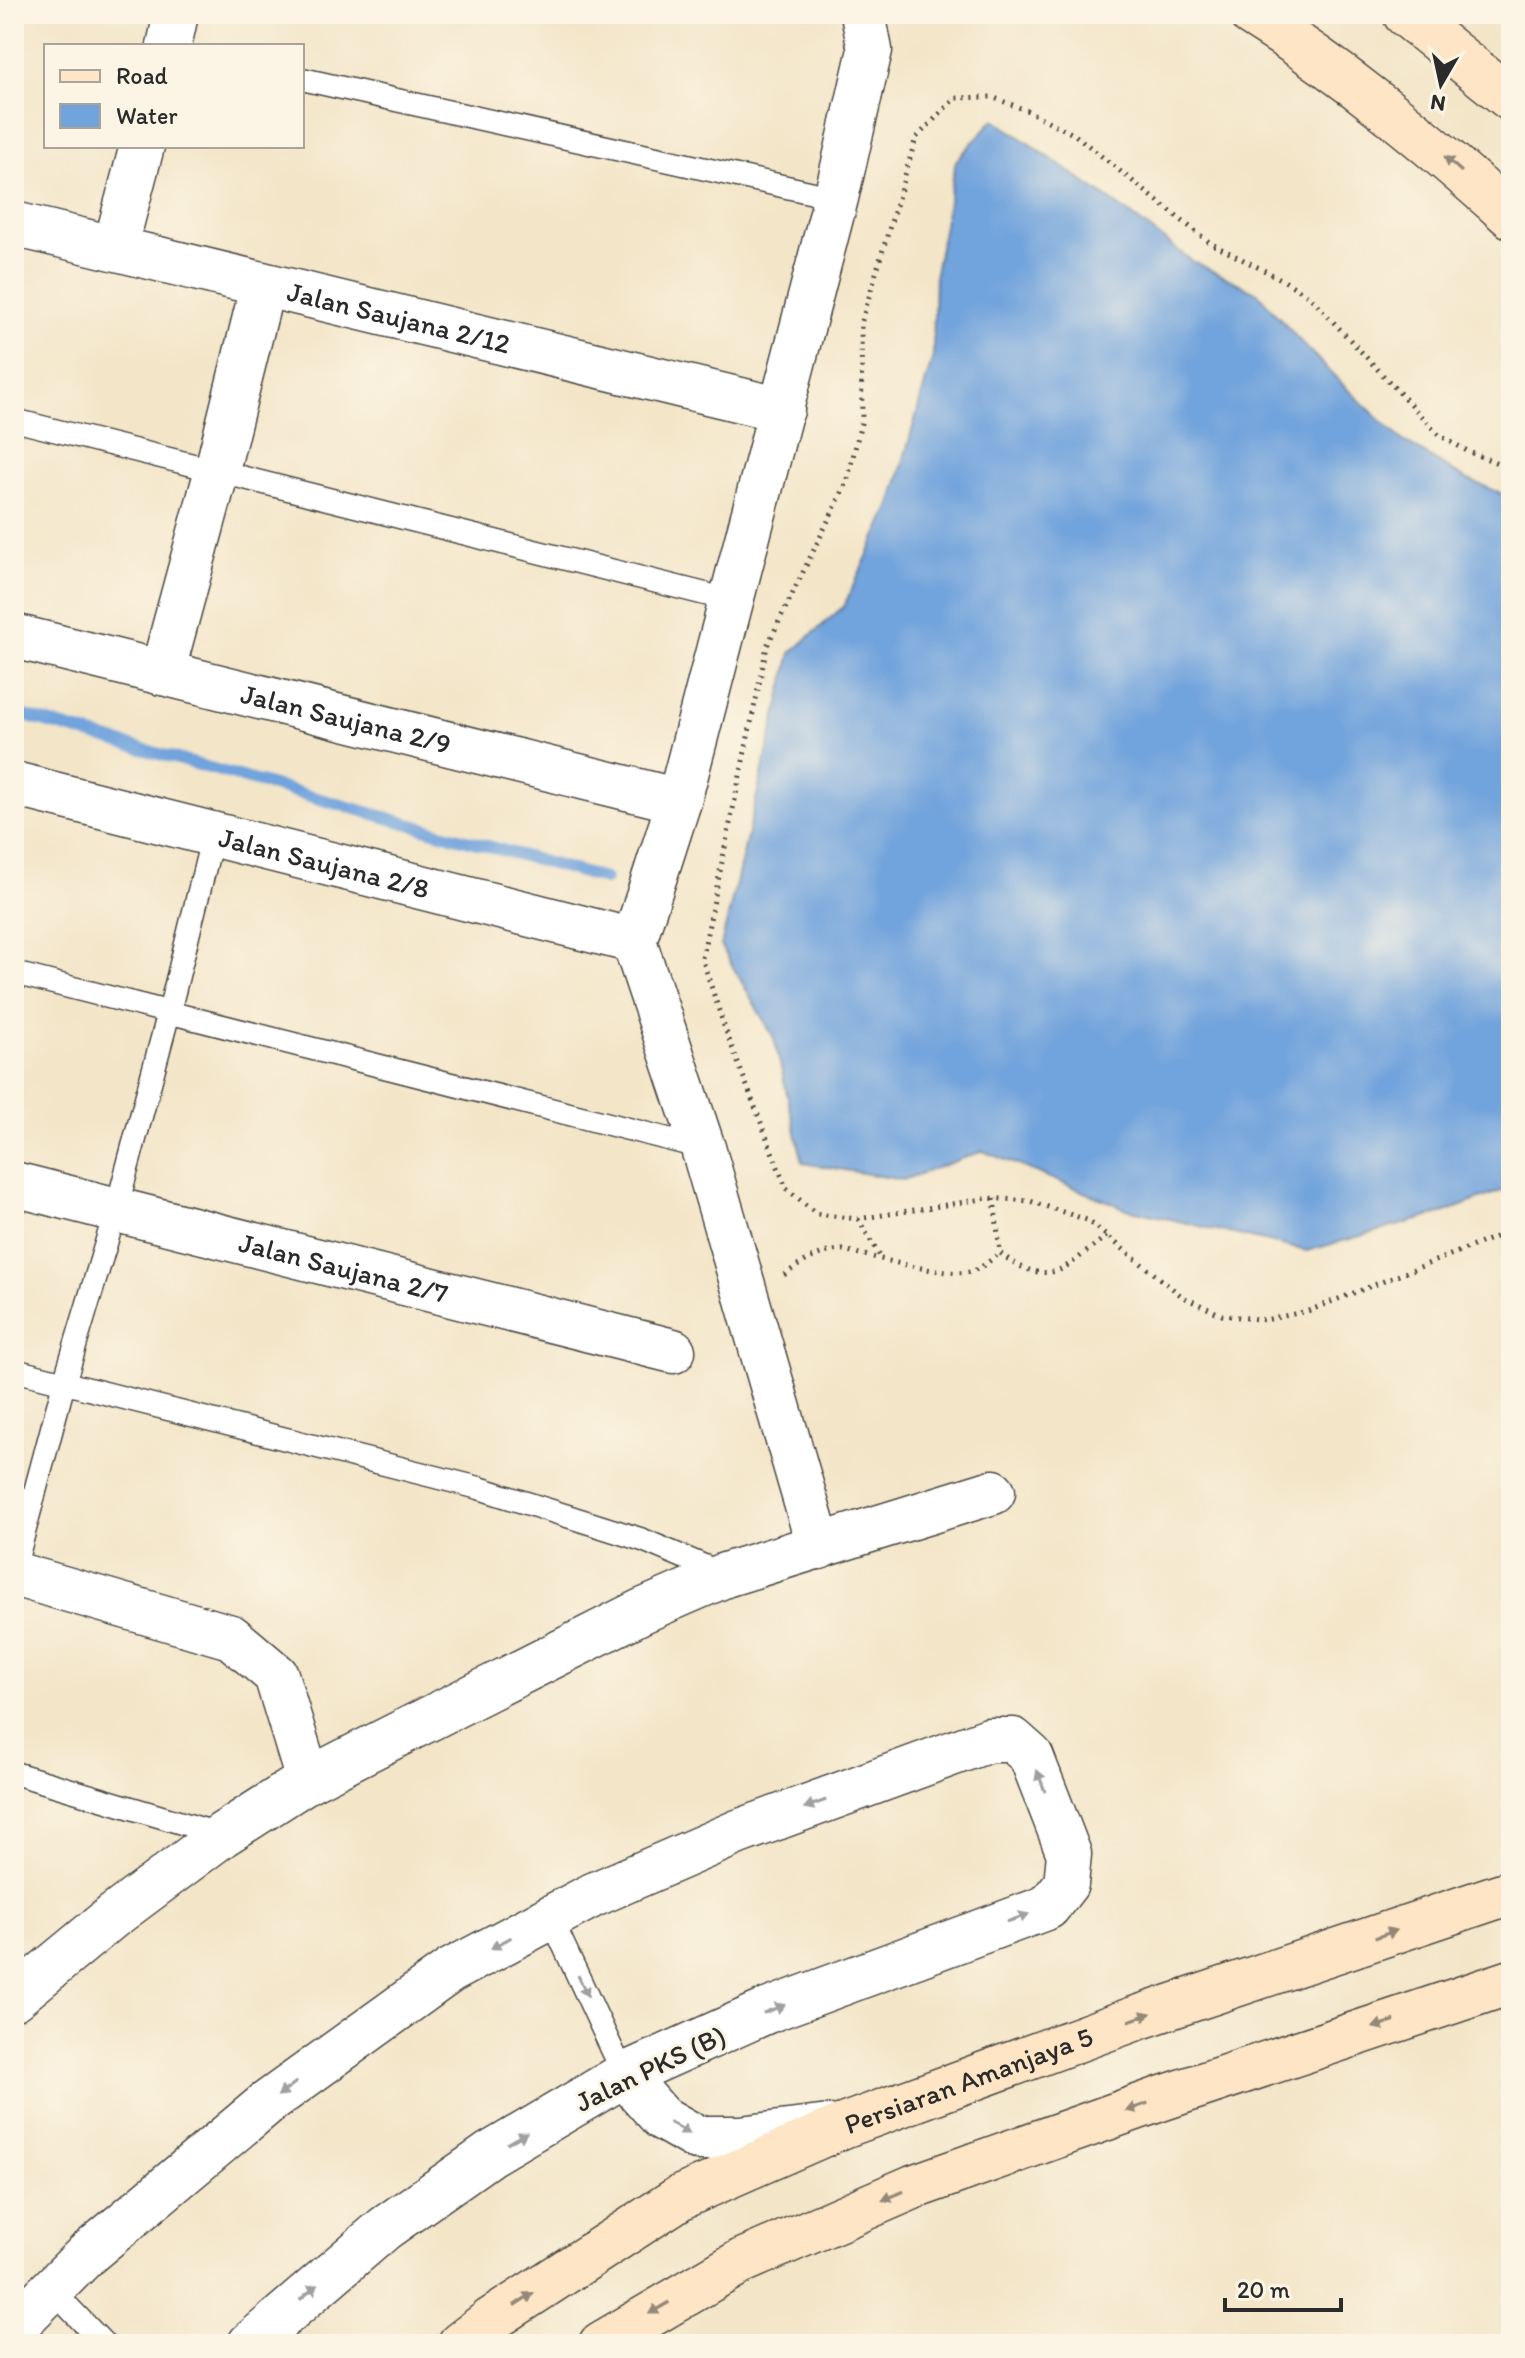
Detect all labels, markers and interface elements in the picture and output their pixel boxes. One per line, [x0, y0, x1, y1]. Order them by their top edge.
legend [44, 44, 304, 148]
north arrow [1401, 44, 1481, 124]
text: Road [116, 61, 168, 90]
text: N [1428, 89, 1447, 118]
text: Water [116, 101, 178, 130]
one-way arrow [1444, 155, 1463, 173]
street label: Jalan Saujana 2/12 [284, 274, 514, 361]
street label: Jalan Saujana 2/9 [238, 676, 454, 761]
street label: Jalan Saujana 2/8 [215, 820, 433, 906]
street label: Jalan Saujana 2/7 [236, 1225, 452, 1310]
one-way arrow [1034, 1769, 1047, 1793]
one-way arrow [803, 1798, 827, 1811]
one-way arrow [1006, 1911, 1030, 1924]
one-way arrow [1374, 1928, 1398, 1940]
one-way arrow [490, 1935, 512, 1949]
one-way arrow [576, 1975, 590, 1998]
one-way arrow [762, 2002, 786, 2015]
one-way arrow [1128, 2011, 1152, 2023]
street label: Jalan PKS (B) [570, 2017, 730, 2119]
street label: Persiaran Amanjaya 5 [840, 2019, 1097, 2141]
one-way arrow [1372, 2019, 1396, 2031]
one-way arrow [276, 2080, 297, 2096]
one-way arrow [1125, 2101, 1149, 2114]
one-way arrow [669, 2121, 691, 2135]
one-way arrow [506, 2131, 528, 2145]
one-way arrow [881, 2190, 905, 2203]
scale bar [1225, 2262, 1341, 2312]
text: 20 m [1237, 2275, 1290, 2304]
one-way arrow [298, 2284, 318, 2301]
one-way arrow [513, 2292, 535, 2306]
one-way arrow [648, 2301, 670, 2315]

